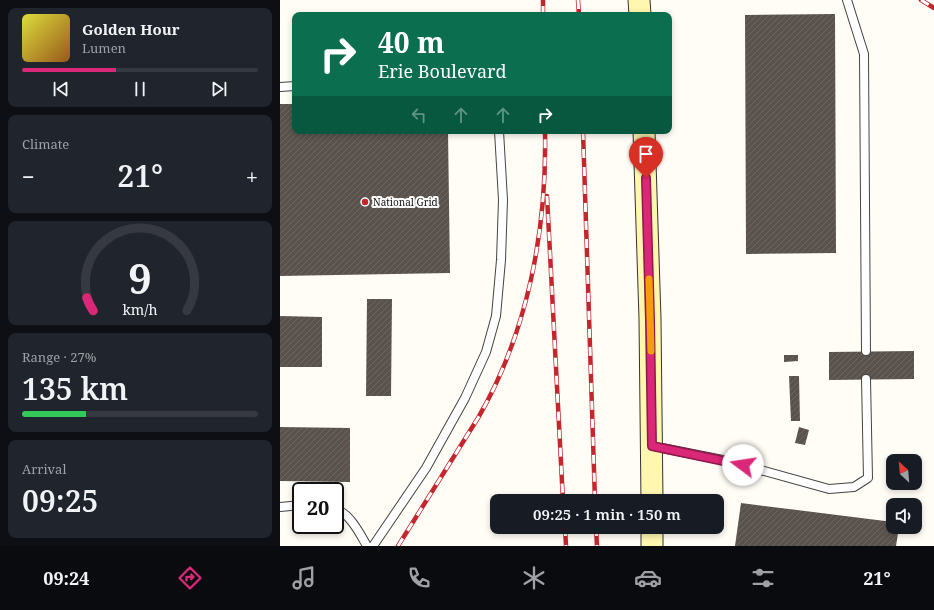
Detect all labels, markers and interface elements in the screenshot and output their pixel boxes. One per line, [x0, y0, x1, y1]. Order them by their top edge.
text: Golden Hour [82, 19, 180, 39]
text: 40 m [378, 23, 445, 61]
icon: right [312, 28, 364, 80]
text: Lumen [82, 39, 126, 57]
text: Erie Boulevard [378, 59, 507, 83]
icon: previous [50, 78, 72, 100]
icon: pause [129, 78, 151, 100]
icon: next [208, 78, 230, 100]
icon: left [408, 104, 430, 126]
icon: ahead [450, 104, 472, 126]
icon: ahead [492, 104, 514, 126]
icon: right [534, 104, 556, 126]
text: Climate [22, 135, 69, 153]
pin [629, 137, 663, 178]
icon: arrive [635, 143, 657, 165]
text: 21° [117, 155, 163, 196]
text: − [22, 161, 35, 191]
text: + [246, 161, 258, 191]
place label: National Grid [373, 195, 438, 209]
marker: National Grid [360, 197, 370, 207]
text: 9 [128, 250, 152, 306]
text: km/h [122, 300, 158, 319]
text: Range · 27% [22, 348, 96, 366]
text: 135 km [22, 368, 128, 409]
position arrow [722, 444, 764, 486]
north arrow [886, 454, 922, 490]
map controls [886, 454, 922, 534]
text: Arrival [22, 460, 66, 478]
text: 09:25 [22, 480, 98, 521]
speed limit sign: 20 [292, 482, 344, 534]
button: sound [886, 498, 922, 534]
text: 09:25 · 1 min · 150 m [533, 504, 681, 524]
icon: directions [176, 564, 204, 592]
icon: music [290, 564, 318, 592]
icon: phone [405, 564, 433, 592]
icon: climate [520, 564, 548, 592]
icon: car [634, 564, 662, 592]
icon: filters [749, 564, 777, 592]
text: 09:24 [43, 566, 89, 590]
text: 21° [863, 566, 891, 590]

